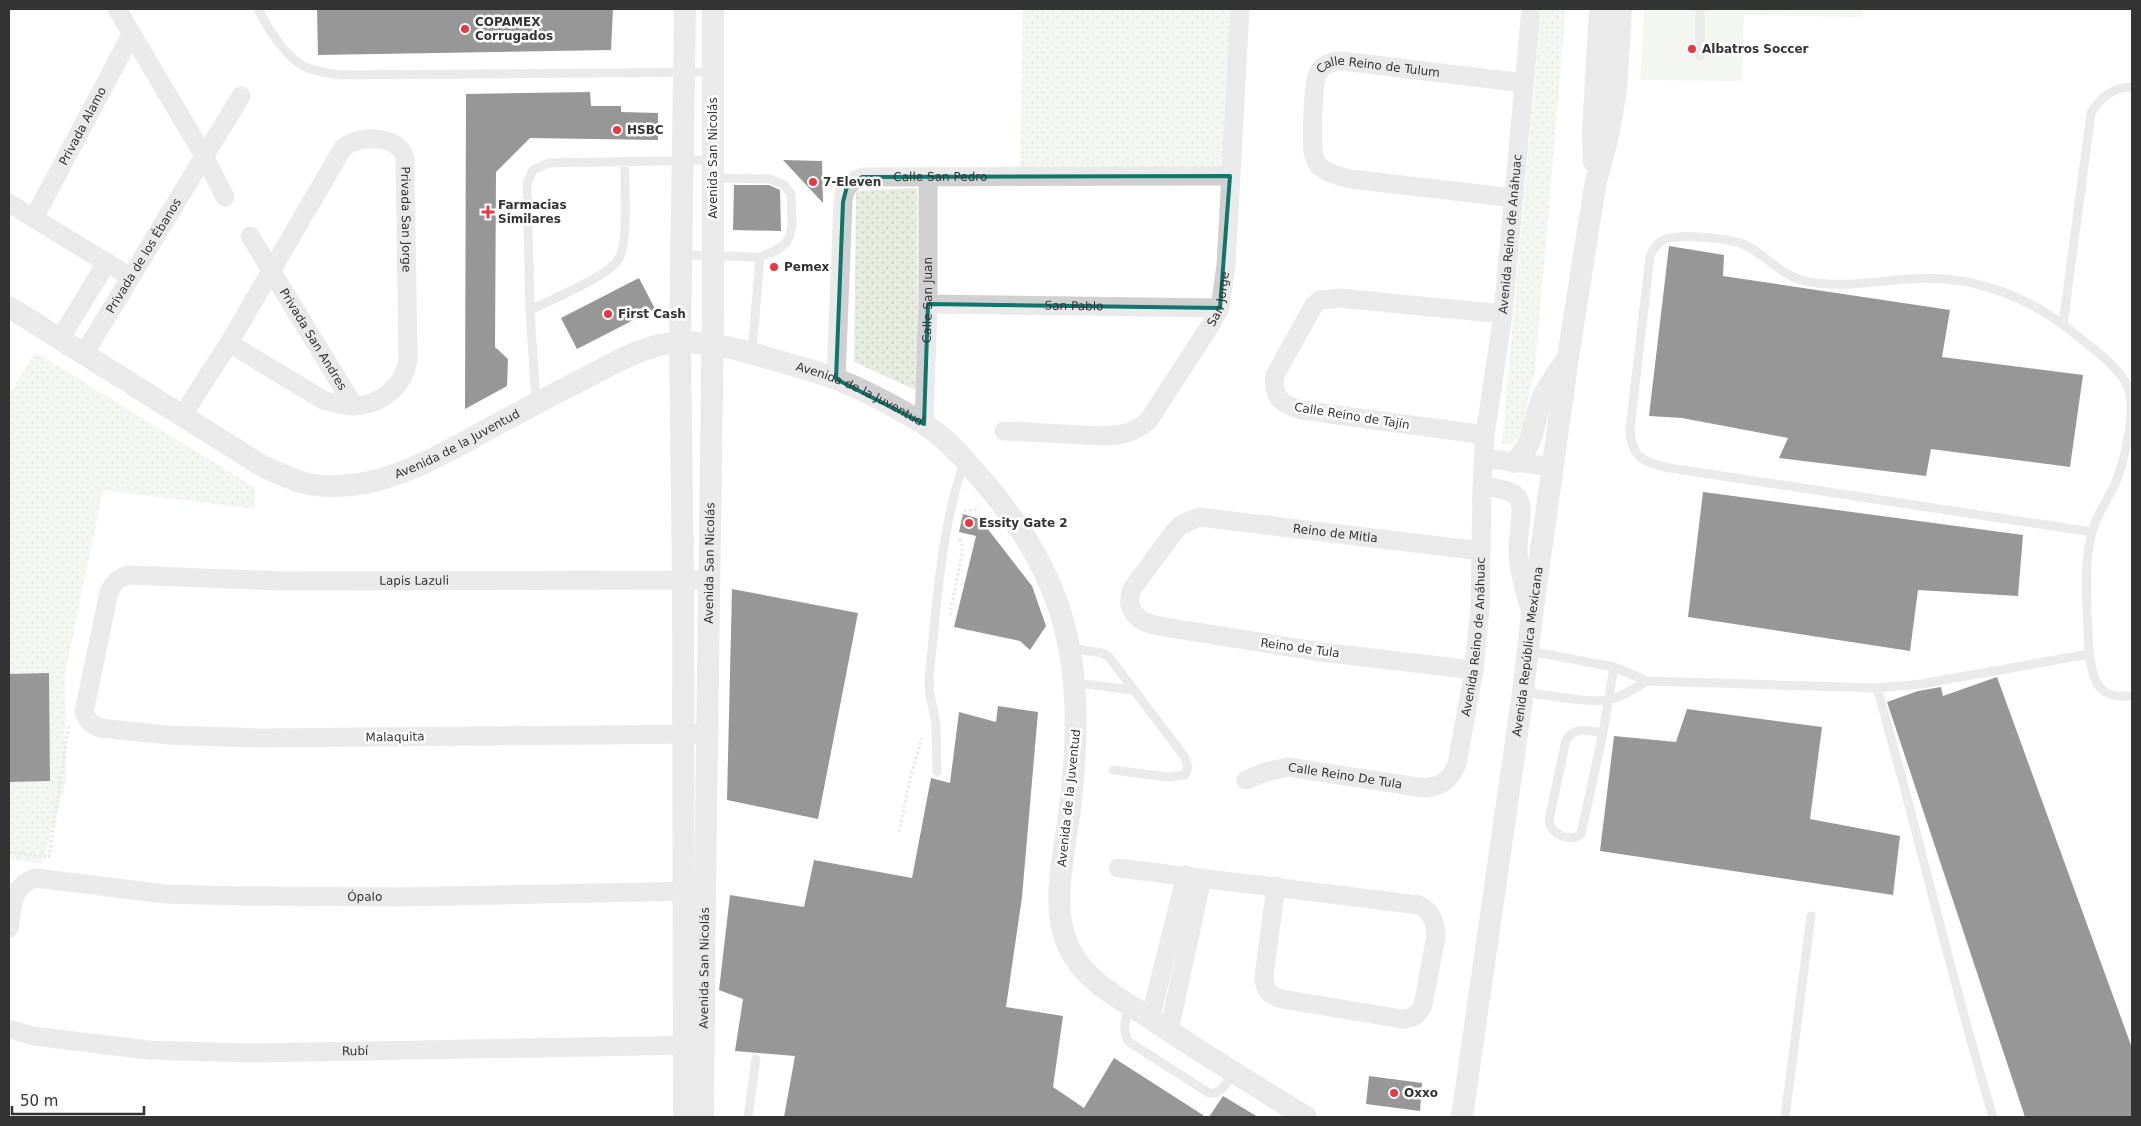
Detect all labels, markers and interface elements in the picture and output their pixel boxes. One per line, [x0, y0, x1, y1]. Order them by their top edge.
place label: COPAMEX Corrugados [475, 15, 553, 43]
marker: COPAMEX Corrugados [459, 23, 471, 35]
place label: Albatros Soccer [1702, 42, 1809, 56]
marker: Albatros Soccer [1686, 43, 1698, 55]
street label: Calle Reino de Tulum [1313, 54, 1441, 80]
street label: Privada Alamo [56, 85, 109, 168]
street label: Avenida San Nicolás [706, 97, 720, 219]
place label: HSBC [627, 123, 664, 137]
marker: HSBC [611, 124, 623, 136]
street label: Avenida Reino de Anáhuac [1496, 153, 1525, 314]
street label: Privada San Jorge [398, 166, 414, 272]
street label: Calle San Pedro [893, 170, 987, 184]
place label: 7-Eleven [823, 175, 881, 189]
marker: 7-Eleven [807, 176, 819, 188]
street label: Privada de los Ébanos [103, 196, 184, 316]
place label: Farmacias Similares [498, 198, 567, 226]
marker: Farmacias Similares [482, 206, 494, 218]
street label: Calle San Juan [920, 257, 935, 343]
place label: Pemex [784, 260, 830, 274]
marker: Pemex [768, 261, 780, 273]
street label: San Jorge [1204, 271, 1232, 329]
street label: Privada San Andres [277, 286, 350, 393]
street label: San Pablo [1044, 299, 1103, 313]
place label: First Cash [618, 307, 686, 321]
marker: First Cash [602, 308, 614, 320]
street label: Avenida de la Juventud [794, 359, 926, 429]
street label: Calle Reino de Tajín [1293, 400, 1411, 432]
street label: Avenida de la Juventud [393, 407, 522, 481]
street label: Avenida San Nicolás [702, 502, 717, 624]
place label: Essity Gate 2 [979, 516, 1068, 530]
marker: Essity Gate 2 [963, 517, 975, 529]
street label: Reino de Mitla [1292, 521, 1379, 545]
street label: Avenida Reino de Anáhuac [1459, 557, 1488, 718]
street label: Avenida República Mexicana [1510, 566, 1546, 738]
street label: Lapis Lazuli [379, 574, 449, 588]
street label: Reino de Tula [1259, 636, 1341, 660]
street label: Malaquita [365, 729, 425, 745]
street label: Avenida de la Juventud [1055, 729, 1083, 867]
street label: Calle Reino De Tula [1287, 760, 1403, 792]
street label: Ópalo [347, 889, 382, 904]
street label: Avenida San Nicolás [697, 907, 712, 1029]
street label: Rubí [342, 1044, 369, 1058]
scale bar [12, 1084, 145, 1116]
place label: Oxxo [1404, 1086, 1438, 1100]
marker: Oxxo [1388, 1087, 1400, 1099]
text: 50 m [20, 1092, 58, 1110]

